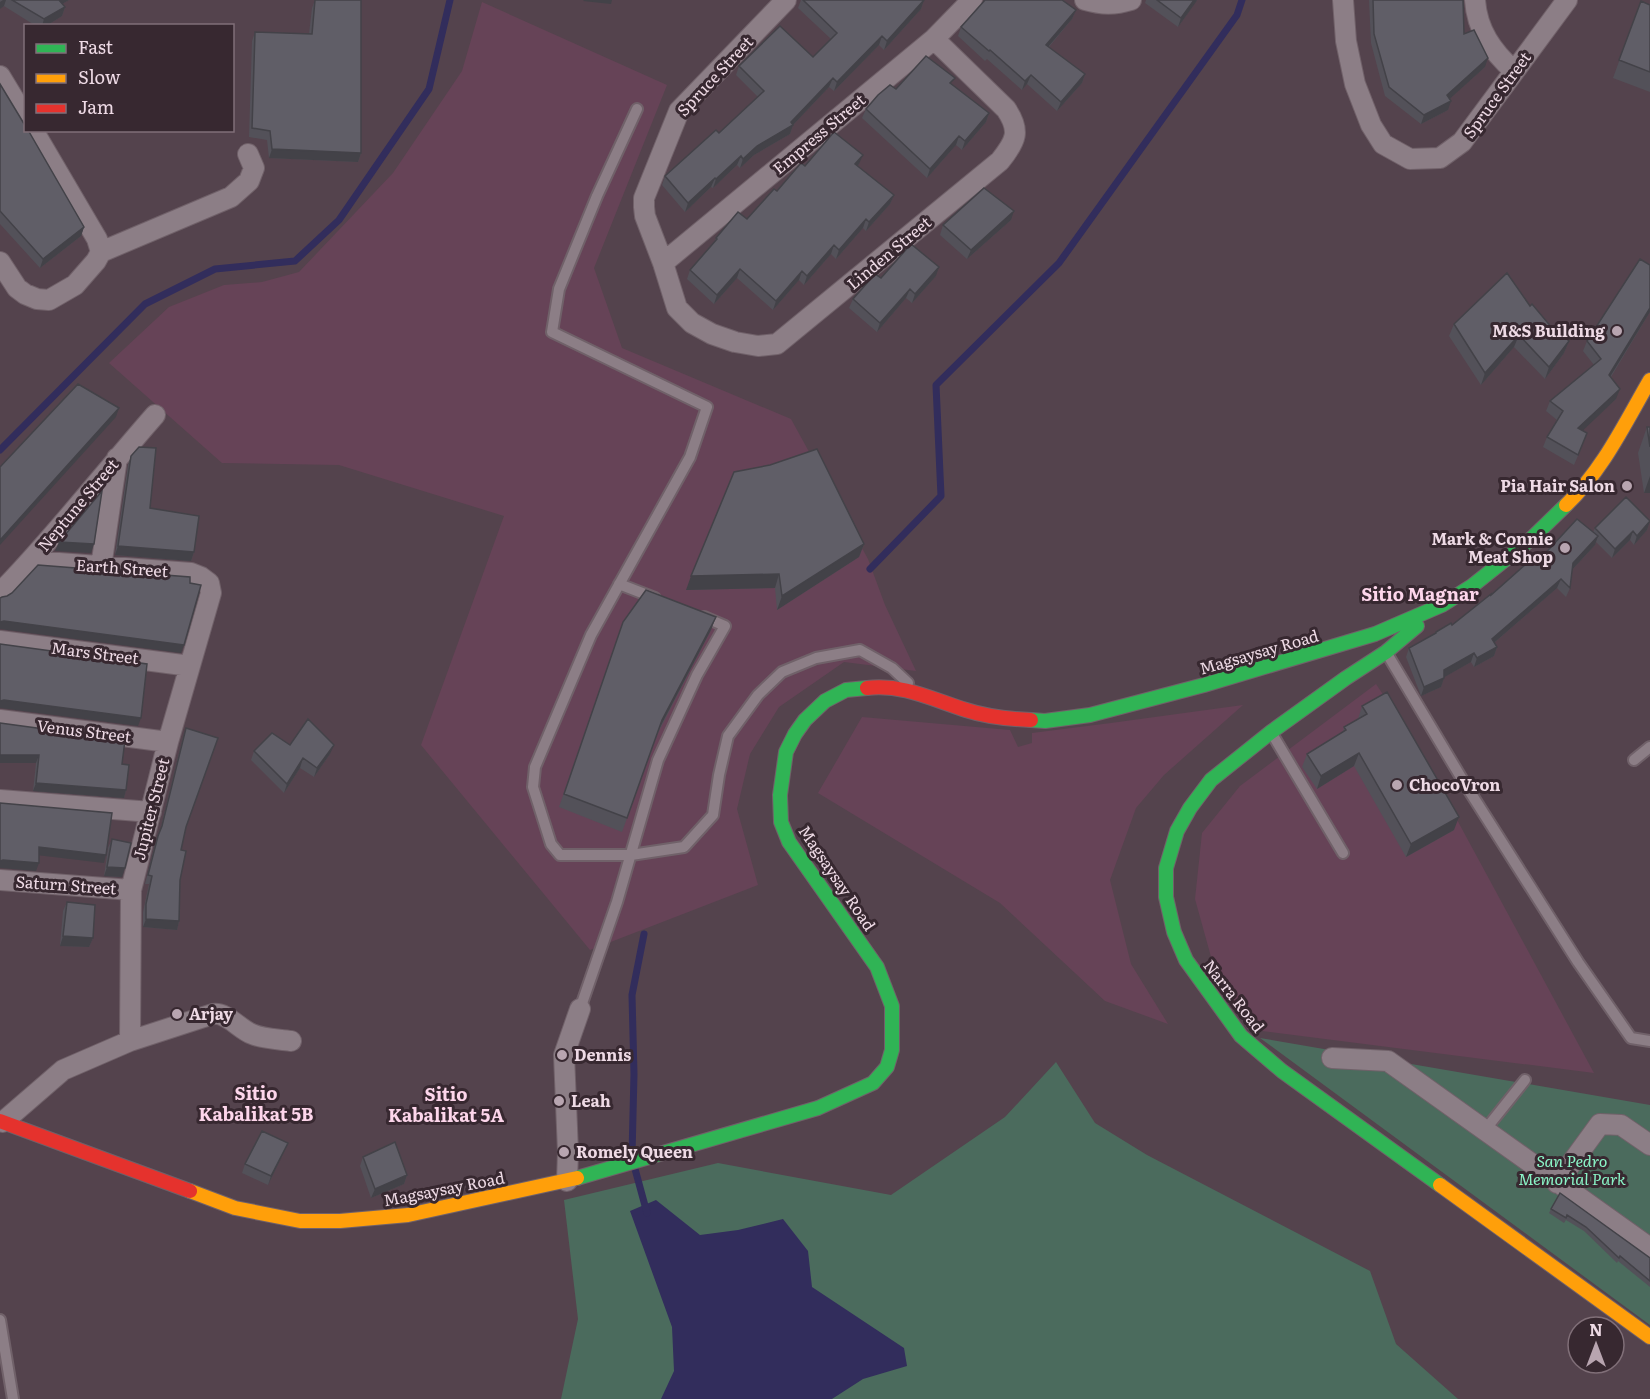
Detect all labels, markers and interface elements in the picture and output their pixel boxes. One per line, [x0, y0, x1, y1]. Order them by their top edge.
legend [24, 24, 234, 132]
street label: Spruce Street [671, 29, 758, 121]
text: Fast [78, 33, 114, 60]
street label: Spruce Street [1456, 46, 1536, 143]
text: Slow [78, 63, 121, 90]
street label: Empress Street [767, 87, 870, 179]
text: Jam [78, 93, 114, 120]
street label: Linden Street [841, 209, 936, 295]
place label: M&S Building [1492, 318, 1605, 342]
marker: M&S Building [1610, 324, 1624, 338]
street label: Neptune Street [31, 452, 124, 556]
place label: Pia Hair Salon [1500, 473, 1615, 497]
marker: Pia Hair Salon [1620, 479, 1634, 493]
place label: Mark & Connie Meat Shop [1431, 526, 1553, 568]
marker: Mark & Connie Meat Shop [1558, 541, 1572, 555]
street label: Earth Street [75, 552, 169, 582]
district label: Sitio Magnar [1361, 580, 1479, 607]
street label: Magsaysay Road [1196, 622, 1321, 680]
street label: Mars Street [50, 635, 141, 669]
street label: Venus Street [36, 712, 133, 748]
street label: Jupiter Street [126, 755, 174, 862]
place label: ChocoVron [1409, 772, 1500, 796]
marker: ChocoVron [1390, 778, 1404, 792]
street label: Magsaysay Road [793, 820, 882, 935]
street label: Saturn Street [15, 869, 118, 900]
street label: Narra Road [1199, 954, 1271, 1037]
place label: Arjay [189, 1001, 233, 1025]
marker: Arjay [170, 1007, 184, 1021]
place label: Dennis [574, 1042, 631, 1066]
marker: Dennis [555, 1048, 569, 1062]
district label: Sitio Kabalikat 5B [199, 1079, 313, 1127]
district label: Sitio Kabalikat 5A [388, 1080, 504, 1128]
place label: Leah [571, 1088, 611, 1112]
marker: Leah [552, 1094, 566, 1108]
place label: Romely Queen [576, 1139, 693, 1163]
marker: Romely Queen [557, 1145, 571, 1159]
park label: San Pedro Memorial Park [1518, 1148, 1626, 1190]
street label: Magsaysay Road [381, 1164, 507, 1212]
north arrow [1566, 1315, 1626, 1375]
text: N [1589, 1317, 1603, 1341]

